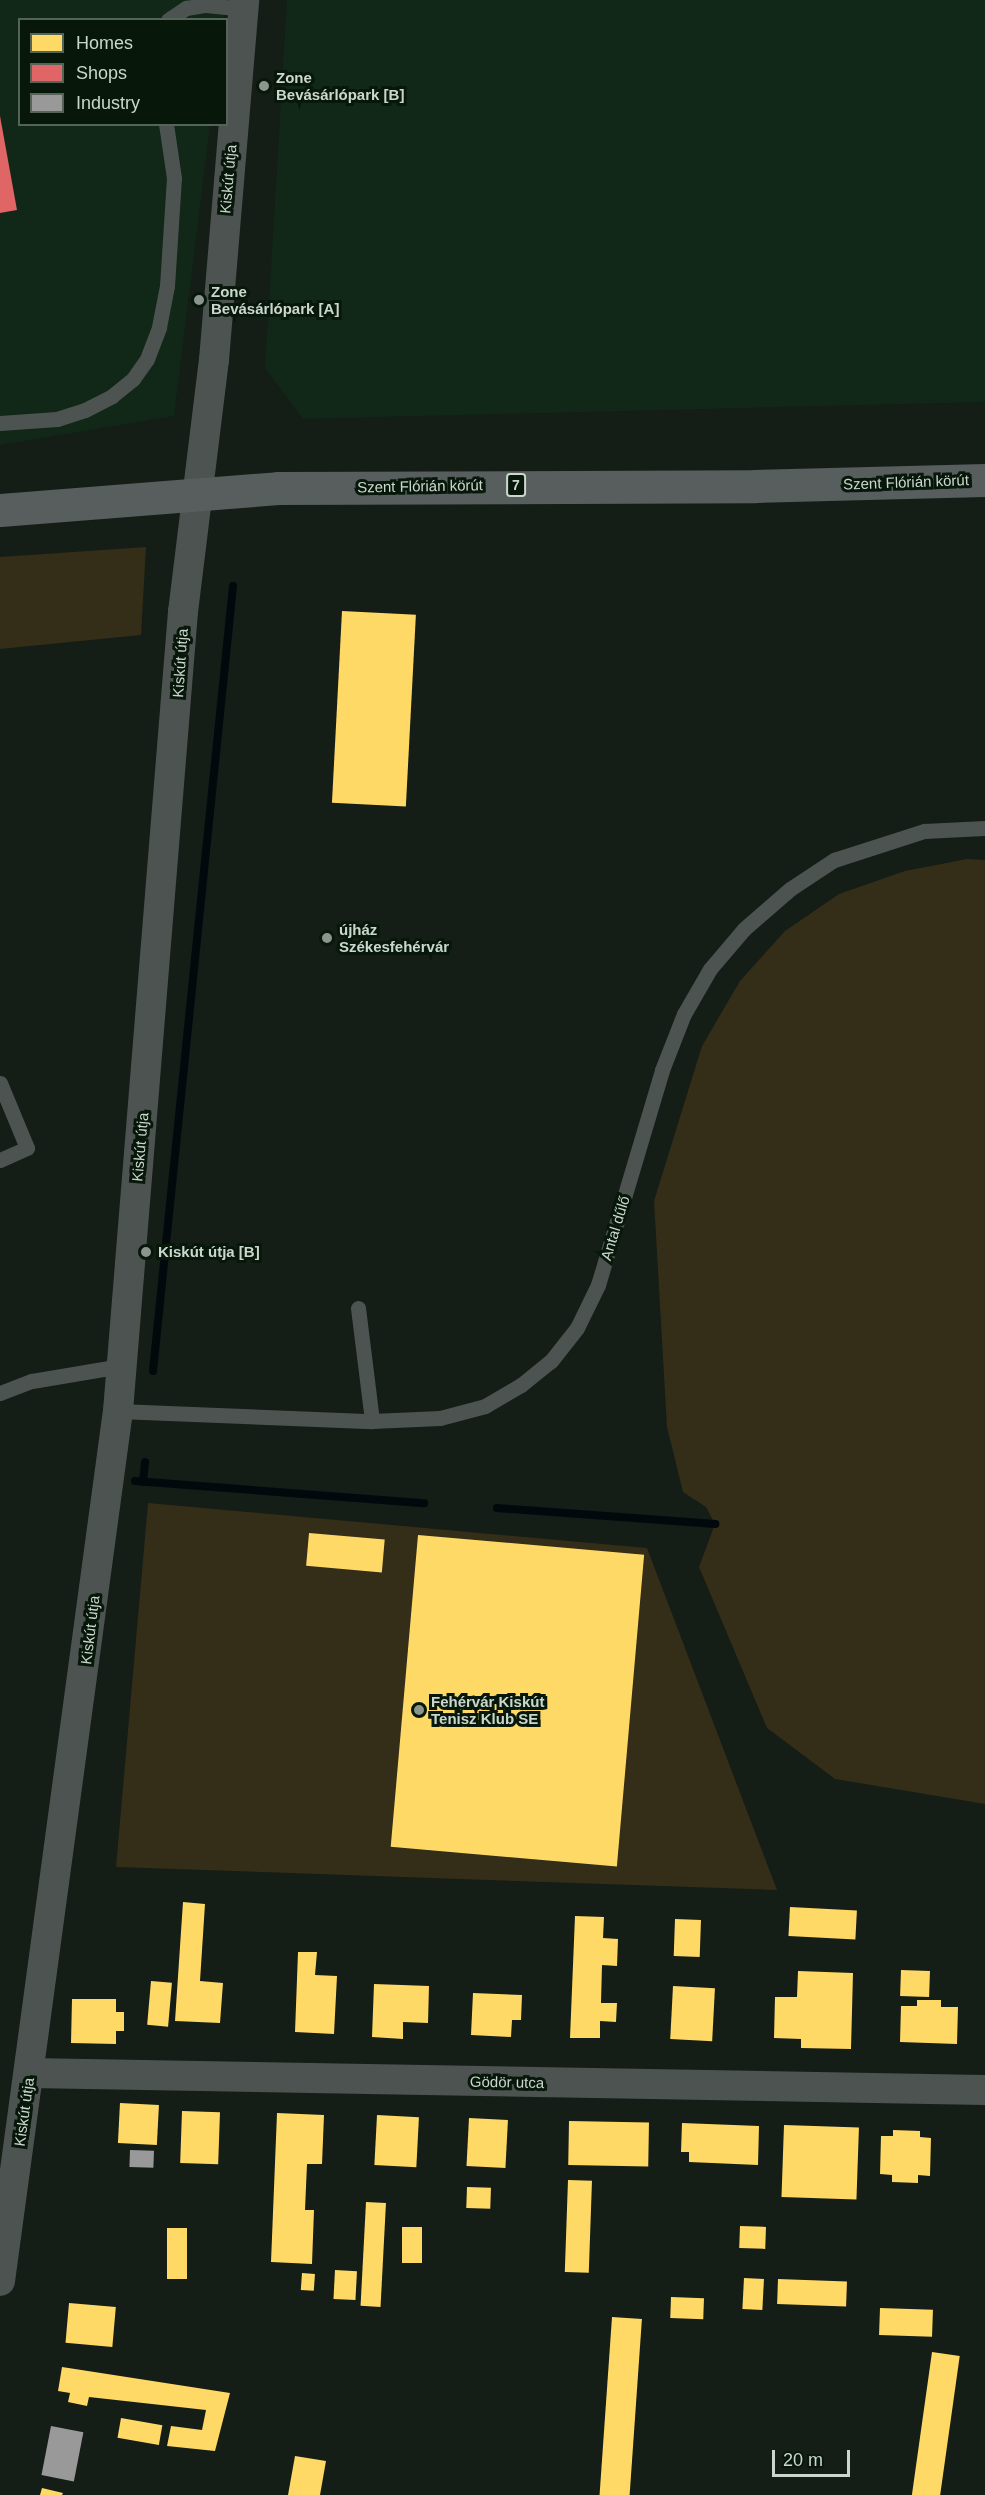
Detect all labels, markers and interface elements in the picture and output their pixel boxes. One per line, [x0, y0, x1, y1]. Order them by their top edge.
legend [18, 18, 228, 126]
text: Homes [76, 33, 133, 53]
text: Shops [76, 63, 127, 83]
place label: Zone Bevásárlópark [B] [276, 68, 404, 103]
marker: Zone Bevásárlópark [B] [257, 79, 271, 93]
text: Industry [76, 93, 140, 113]
street label: Kiskút útja [216, 144, 240, 214]
place label: Zone Bevásárlópark [A] [211, 282, 339, 317]
marker: Zone Bevásárlópark [A] [192, 293, 206, 307]
street label: Szent Flórián körút [843, 471, 969, 493]
road number: 7 [506, 474, 526, 496]
street label: Szent Flórián körút [357, 476, 483, 496]
street label: Kiskút útja [169, 628, 191, 698]
place label: újház Székesfehérvár [339, 920, 449, 955]
marker: újház Székesfehérvár [320, 931, 334, 945]
street label: Kiskút útja [128, 1112, 152, 1182]
street label: Antal dűlő [597, 1193, 633, 1263]
place label: Kiskút útja [B] [158, 1243, 260, 1261]
marker: Kiskút útja [B] [139, 1245, 153, 1259]
street label: Kiskút útja [77, 1595, 103, 1665]
place label: Fehérvár Kiskút Tenisz Klub SE [431, 1692, 544, 1727]
marker: Fehérvár Kiskút Tenisz Klub SE [412, 1703, 426, 1717]
street label: Gödör utca [470, 2072, 544, 2092]
street label: Kiskút útja [10, 2076, 38, 2148]
scale bar [775, 2438, 853, 2476]
text: 20 m [783, 2450, 823, 2470]

